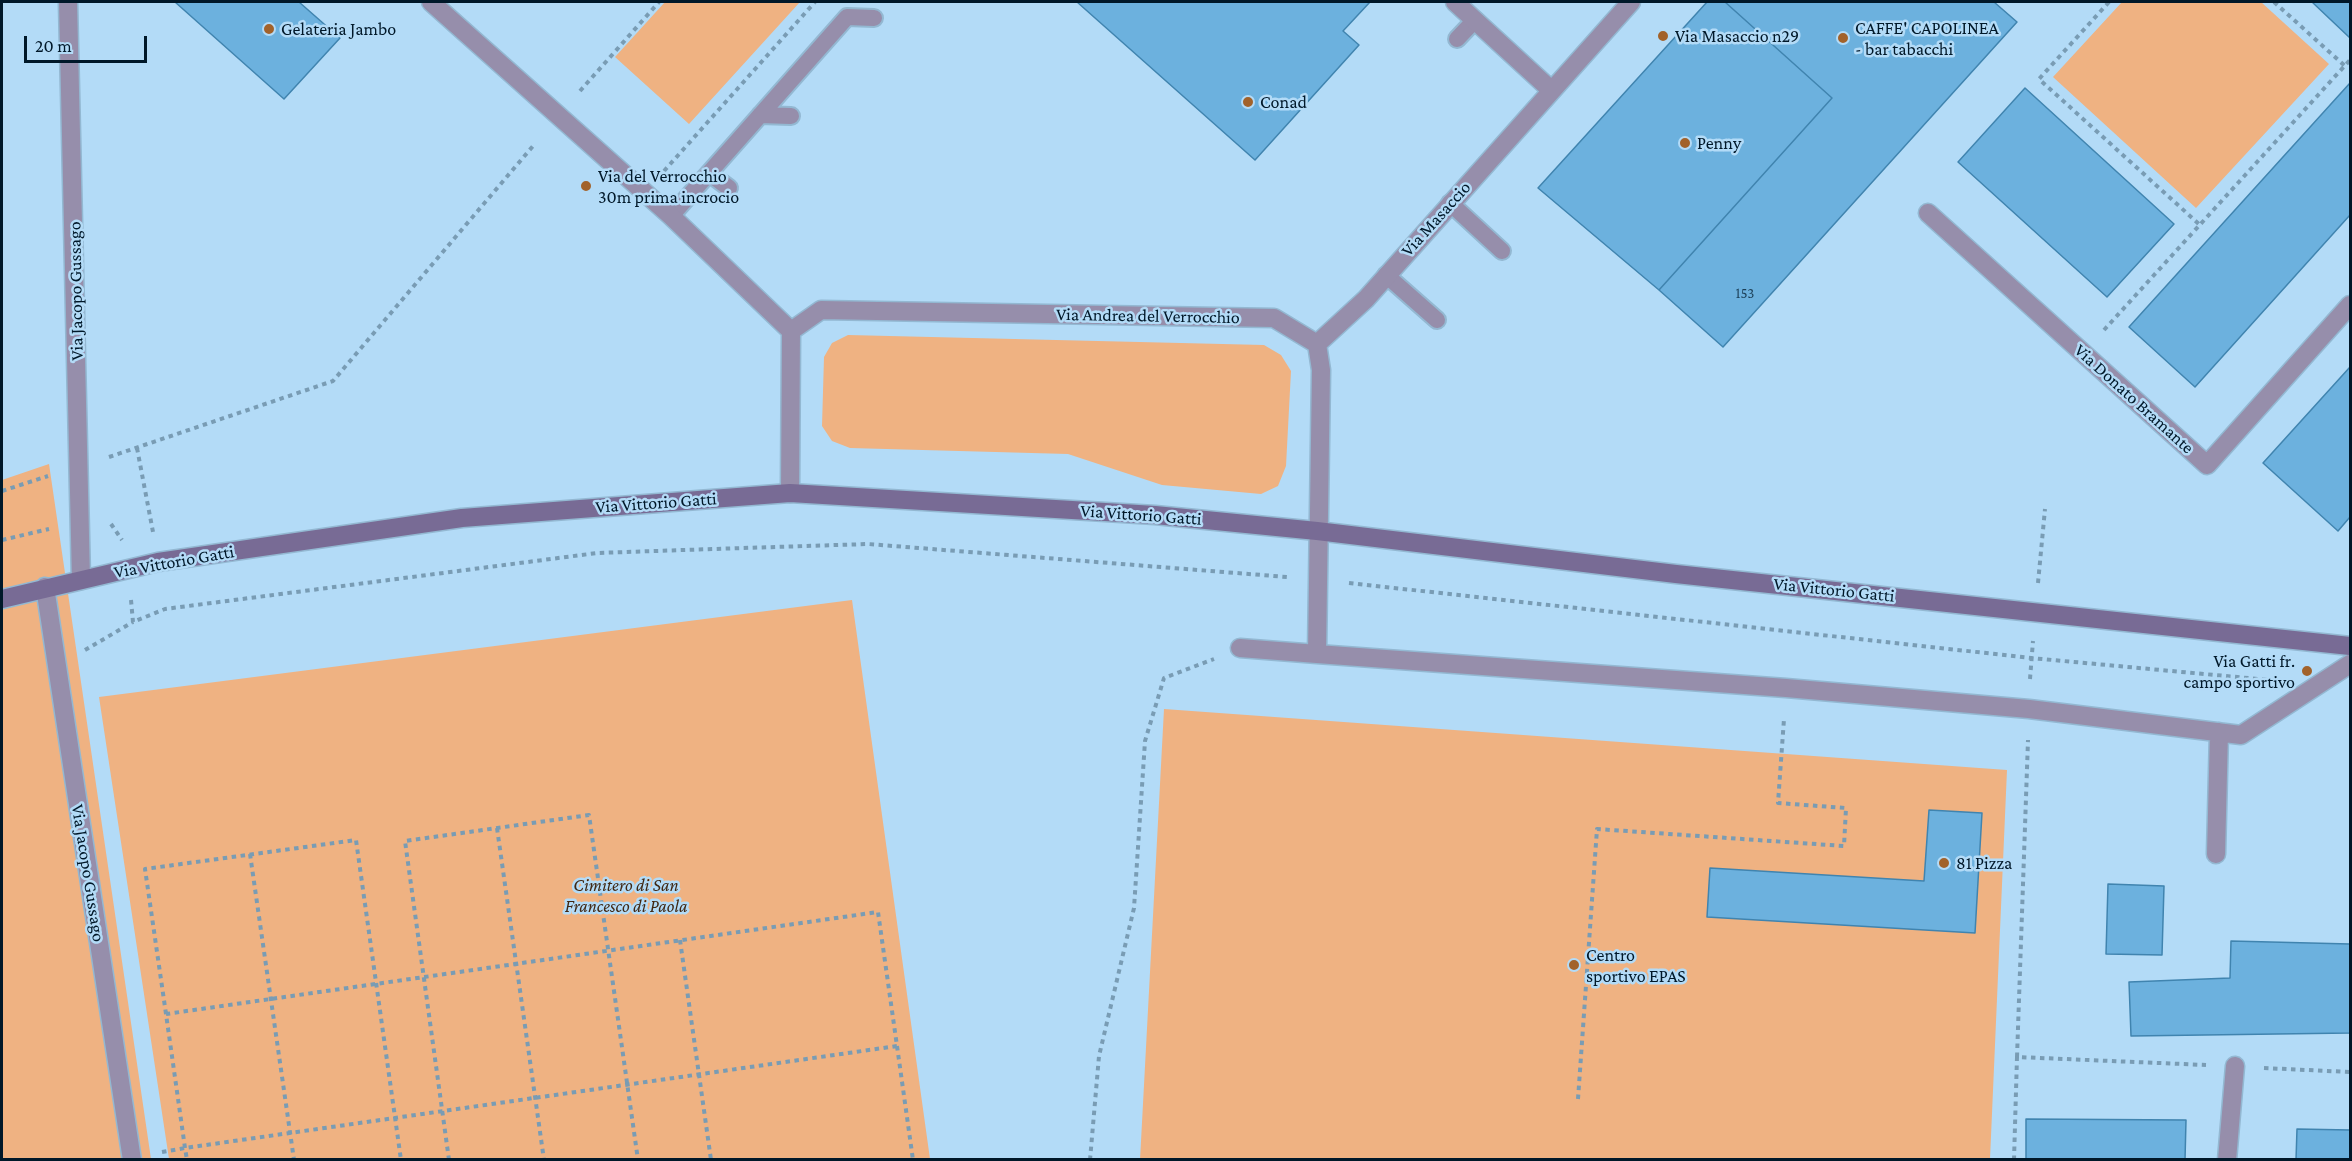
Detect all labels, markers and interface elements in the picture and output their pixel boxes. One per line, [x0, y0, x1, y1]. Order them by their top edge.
place label: CAFFE' CAPOLINEA - bar tabacchi [1855, 17, 1999, 60]
place label: Gelateria Jambo [281, 18, 396, 40]
marker: Gelateria Jambo [262, 22, 276, 36]
scale bar [27, 24, 150, 62]
place label: Via Masaccio n29 [1675, 25, 1799, 47]
marker: Via Masaccio n29 [1656, 29, 1670, 43]
marker: CAFFE' CAPOLINEA - bar tabacchi [1836, 31, 1850, 45]
text: 20 m [35, 36, 72, 56]
place label: Conad [1260, 91, 1307, 113]
marker: Conad [1241, 95, 1255, 109]
place label: Penny [1697, 132, 1741, 154]
marker: Penny [1678, 136, 1692, 150]
place label: Via del Verrocchio 30m prima incrocio [598, 165, 739, 207]
street label: Via Masaccio [1397, 177, 1475, 261]
marker: Via del Verrocchio 30m prima incrocio [579, 179, 593, 193]
street label: Via Jacopo Gussago [64, 221, 88, 361]
house number: 153 [1736, 284, 1754, 302]
street label: Via Andrea del Verrocchio [1056, 304, 1240, 328]
street label: Via Donato Bramante [2070, 339, 2198, 459]
street label: Via Vittorio Gatti [595, 488, 717, 518]
street label: Via Vittorio Gatti [1080, 500, 1202, 530]
street label: Via Vittorio Gatti [112, 541, 236, 583]
street label: Via Vittorio Gatti [1772, 573, 1896, 607]
place label: Via Gatti fr. campo sportivo [2183, 650, 2295, 692]
marker: Via Gatti fr. campo sportivo [2300, 664, 2314, 678]
street label: Via Jacopo Gussago [66, 803, 110, 943]
place label: 81 Pizza [1956, 852, 2012, 874]
marker: 81 Pizza [1937, 856, 1951, 870]
park label: Cimitero di San Francesco di Paola [565, 874, 687, 916]
place label: Centro sportivo EPAS [1586, 944, 1686, 986]
marker: Centro sportivo EPAS [1567, 958, 1581, 972]

